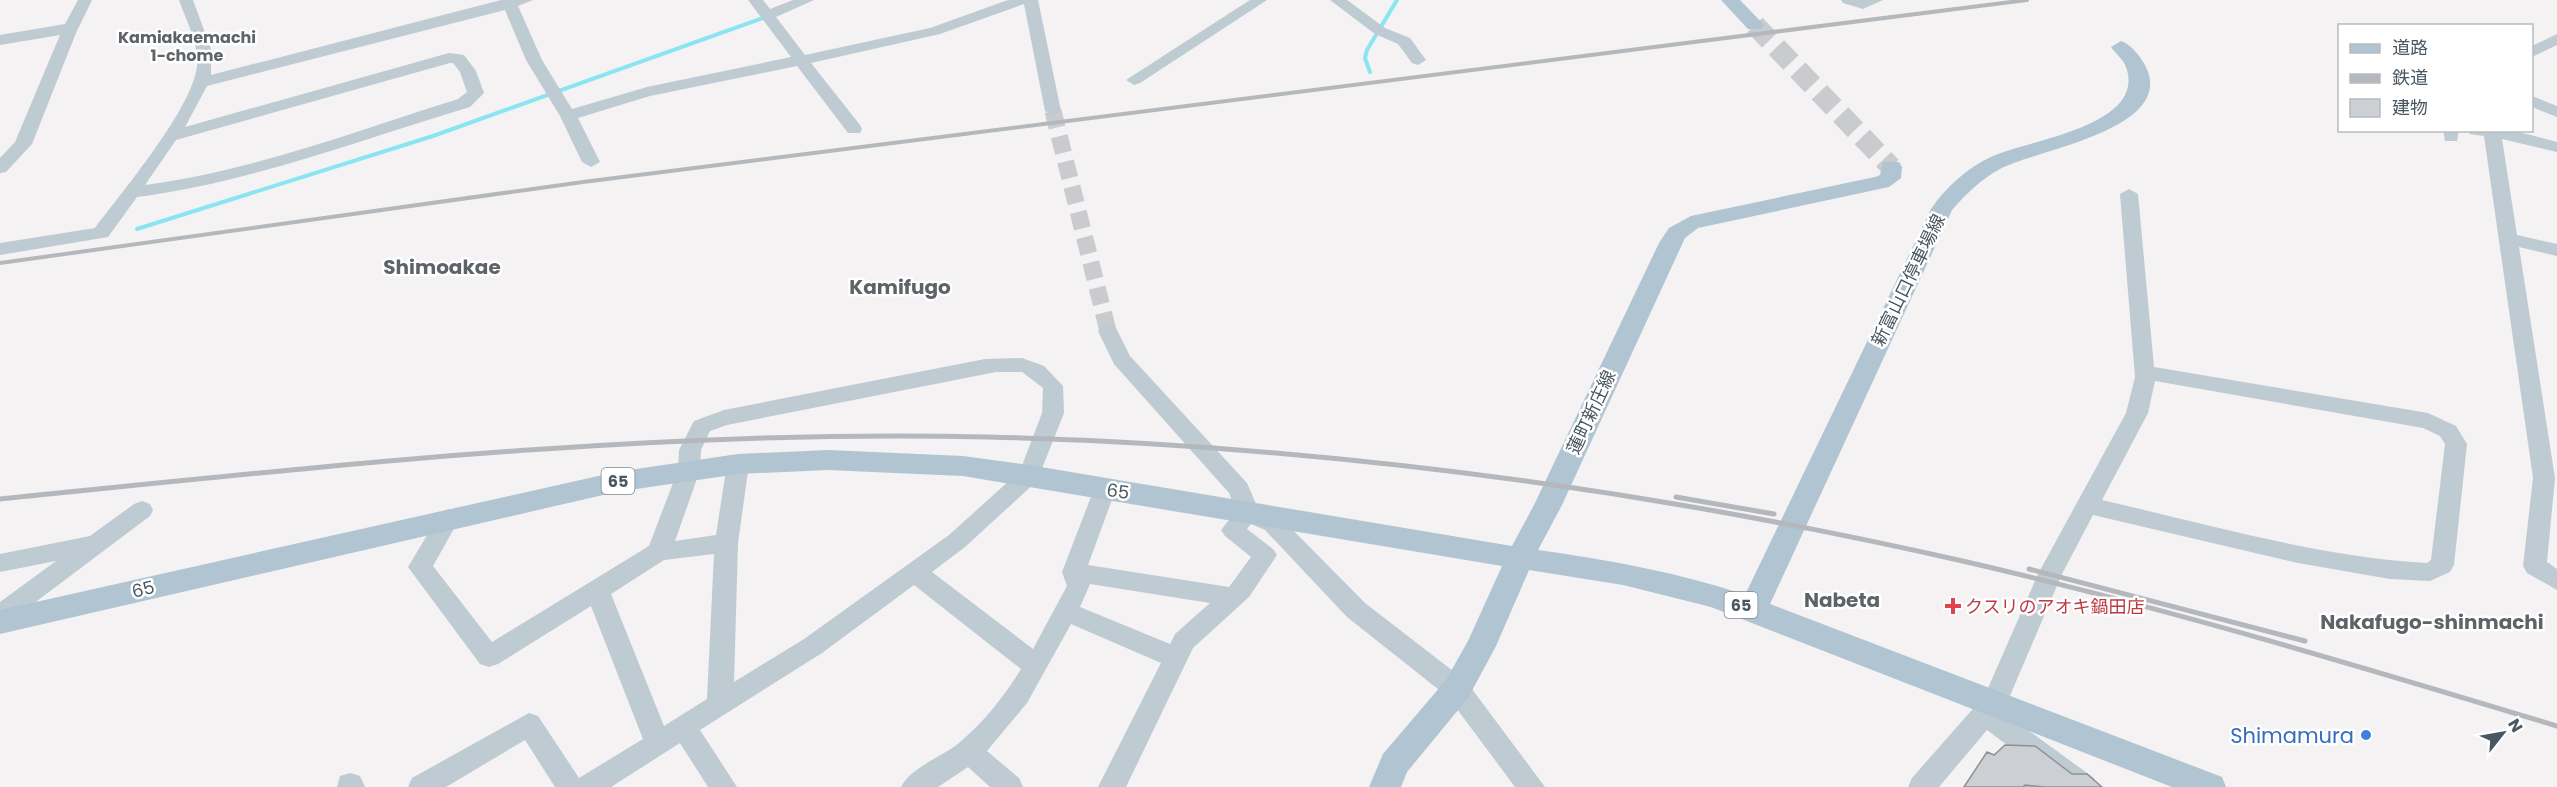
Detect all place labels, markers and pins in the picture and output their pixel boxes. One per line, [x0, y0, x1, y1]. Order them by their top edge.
place label: クスリのアオキ鍋田店 [1965, 594, 2144, 619]
marker: クスリのアオキ鍋田店 [1946, 599, 1960, 613]
place label: Shimamura [2230, 721, 2354, 750]
marker: Shimamura [2359, 728, 2373, 742]

